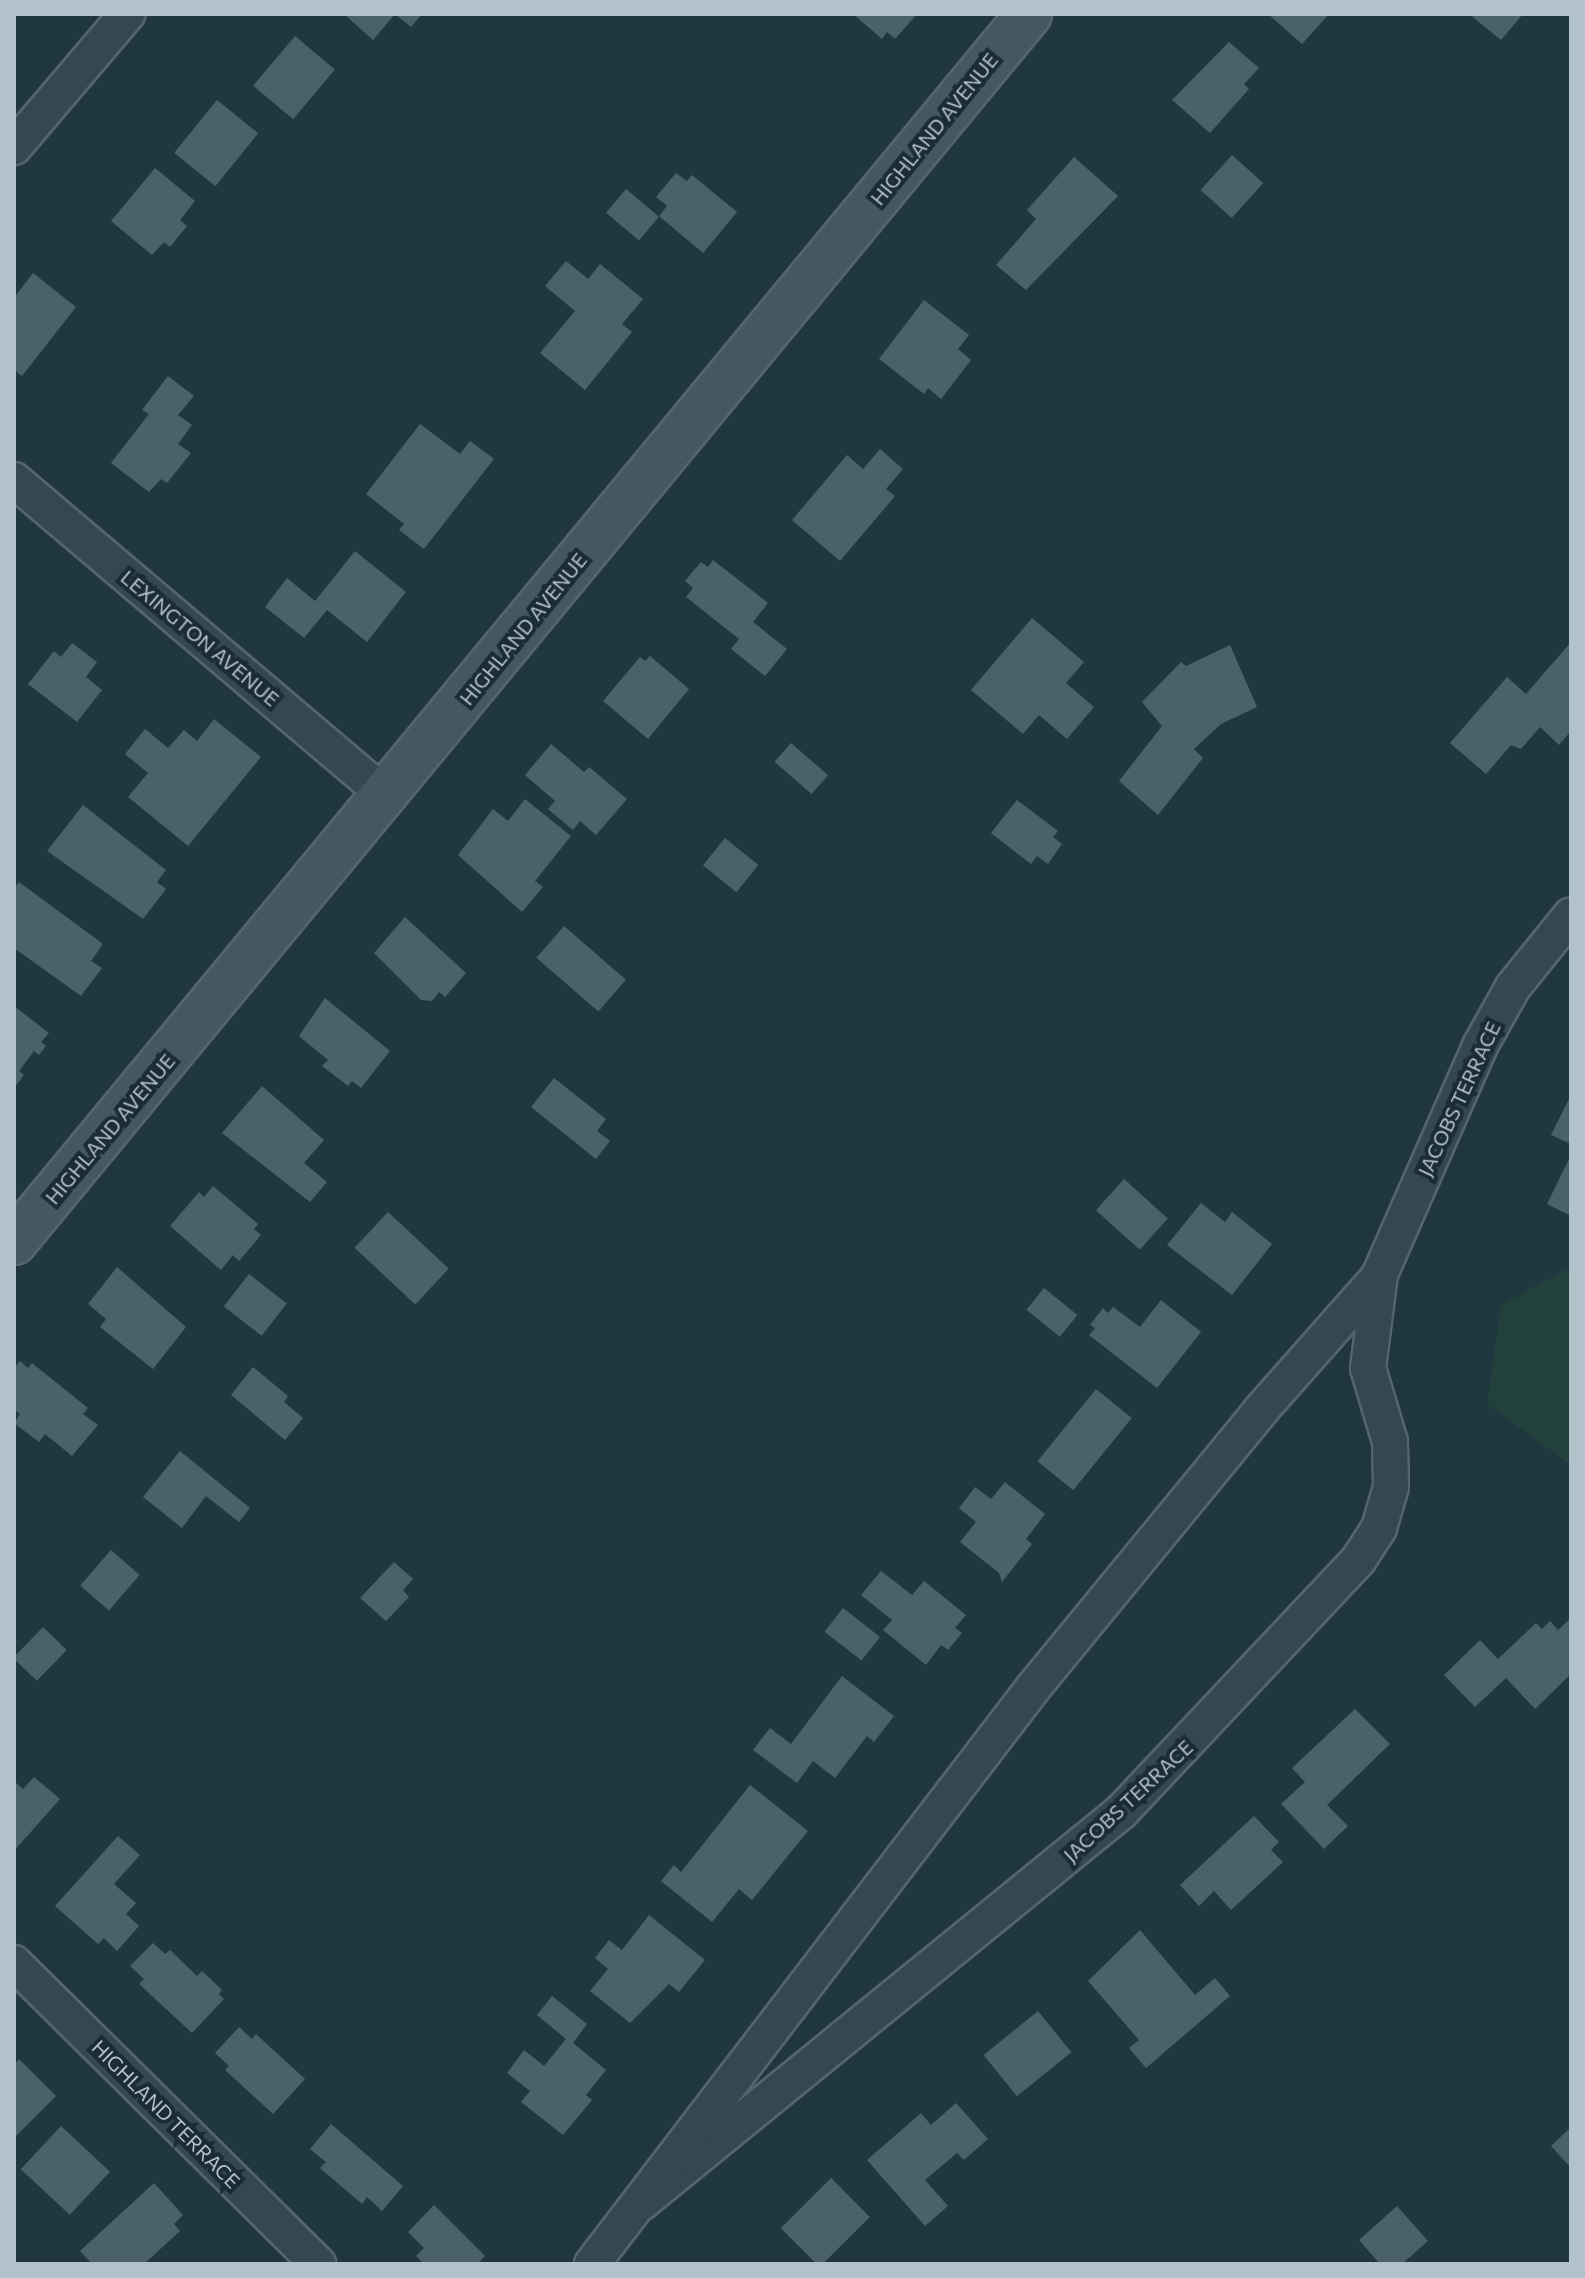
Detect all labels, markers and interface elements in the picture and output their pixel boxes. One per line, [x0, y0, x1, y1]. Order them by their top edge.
street label: HIGHLAND AVENUE [865, 48, 1003, 210]
street label: HIGHLAND AVENUE [454, 548, 592, 710]
street label: LEXINGTON AVENUE [116, 565, 284, 711]
street label: JACOBS TERRACE [1413, 1018, 1505, 1180]
street label: HIGHLAND AVENUE [40, 1049, 180, 1209]
street label: JACOBS TERRACE [1058, 1735, 1198, 1867]
street label: HIGHLAND TERRACE [87, 2035, 245, 2193]

